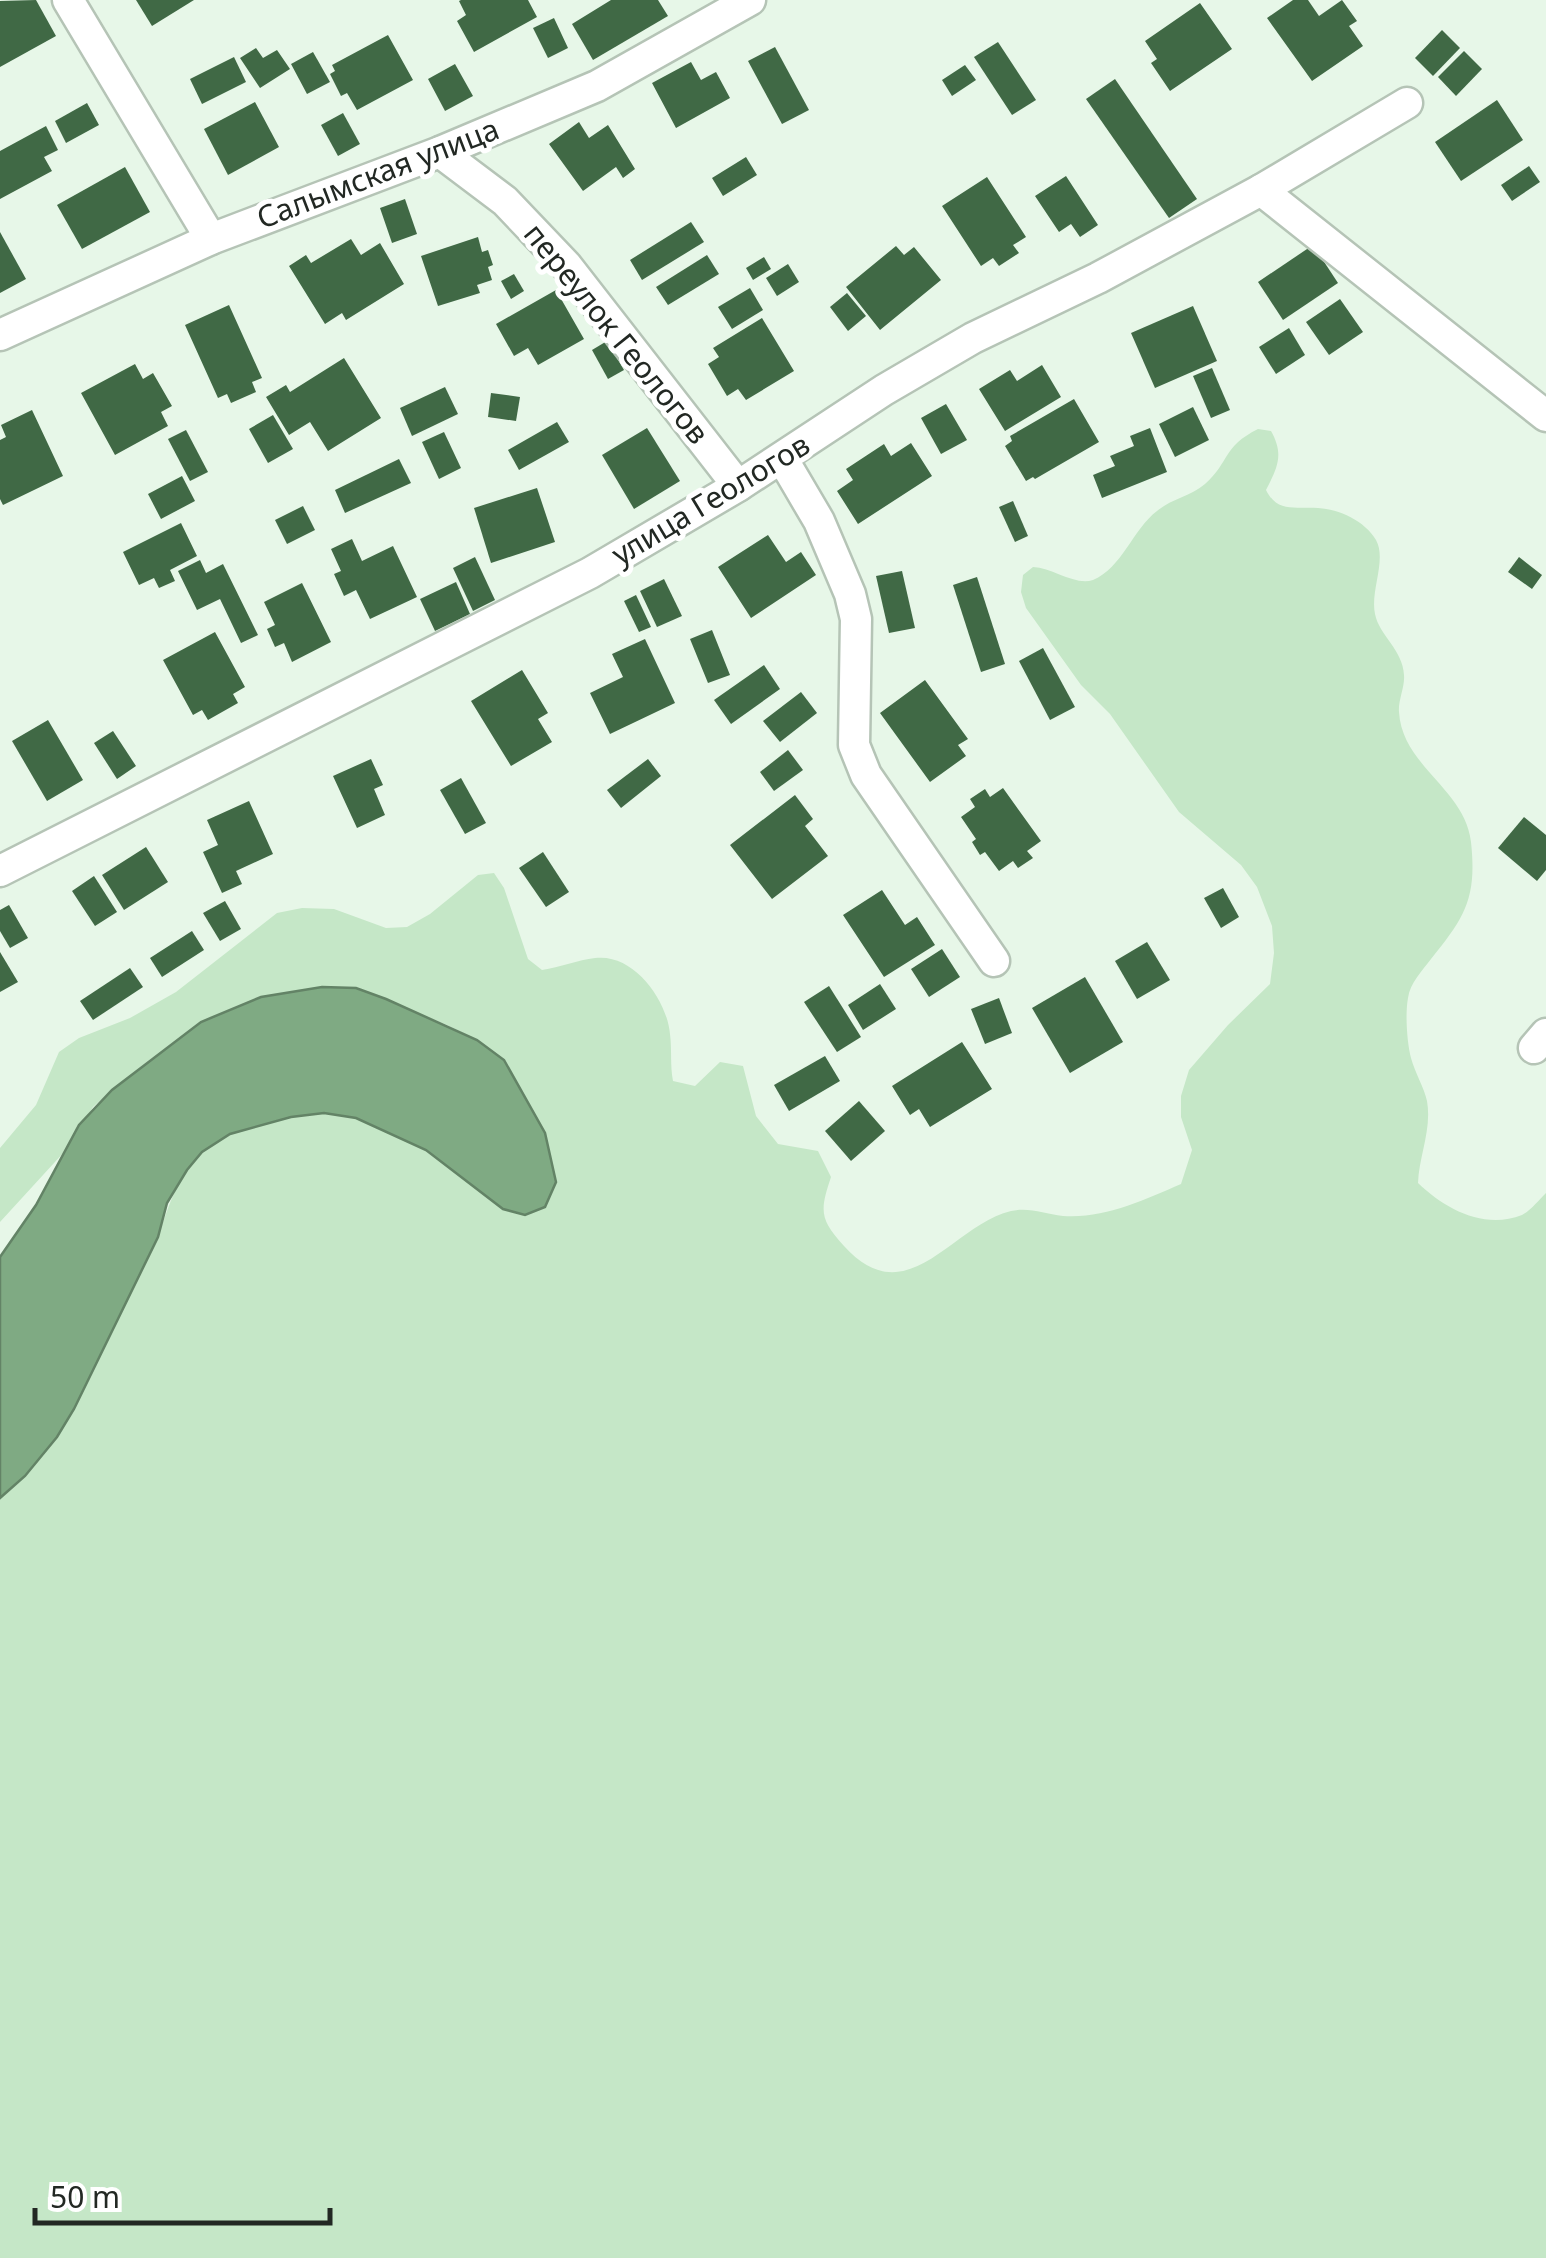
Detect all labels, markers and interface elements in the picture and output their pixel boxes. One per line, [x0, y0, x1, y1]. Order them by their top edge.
street label: Салымская улица [250, 108, 504, 238]
street label: переулок Геологов [515, 214, 719, 452]
street label: улица Геологов [604, 423, 817, 574]
scale bar [35, 2163, 330, 2225]
text: 50 m [50, 2176, 120, 2217]

